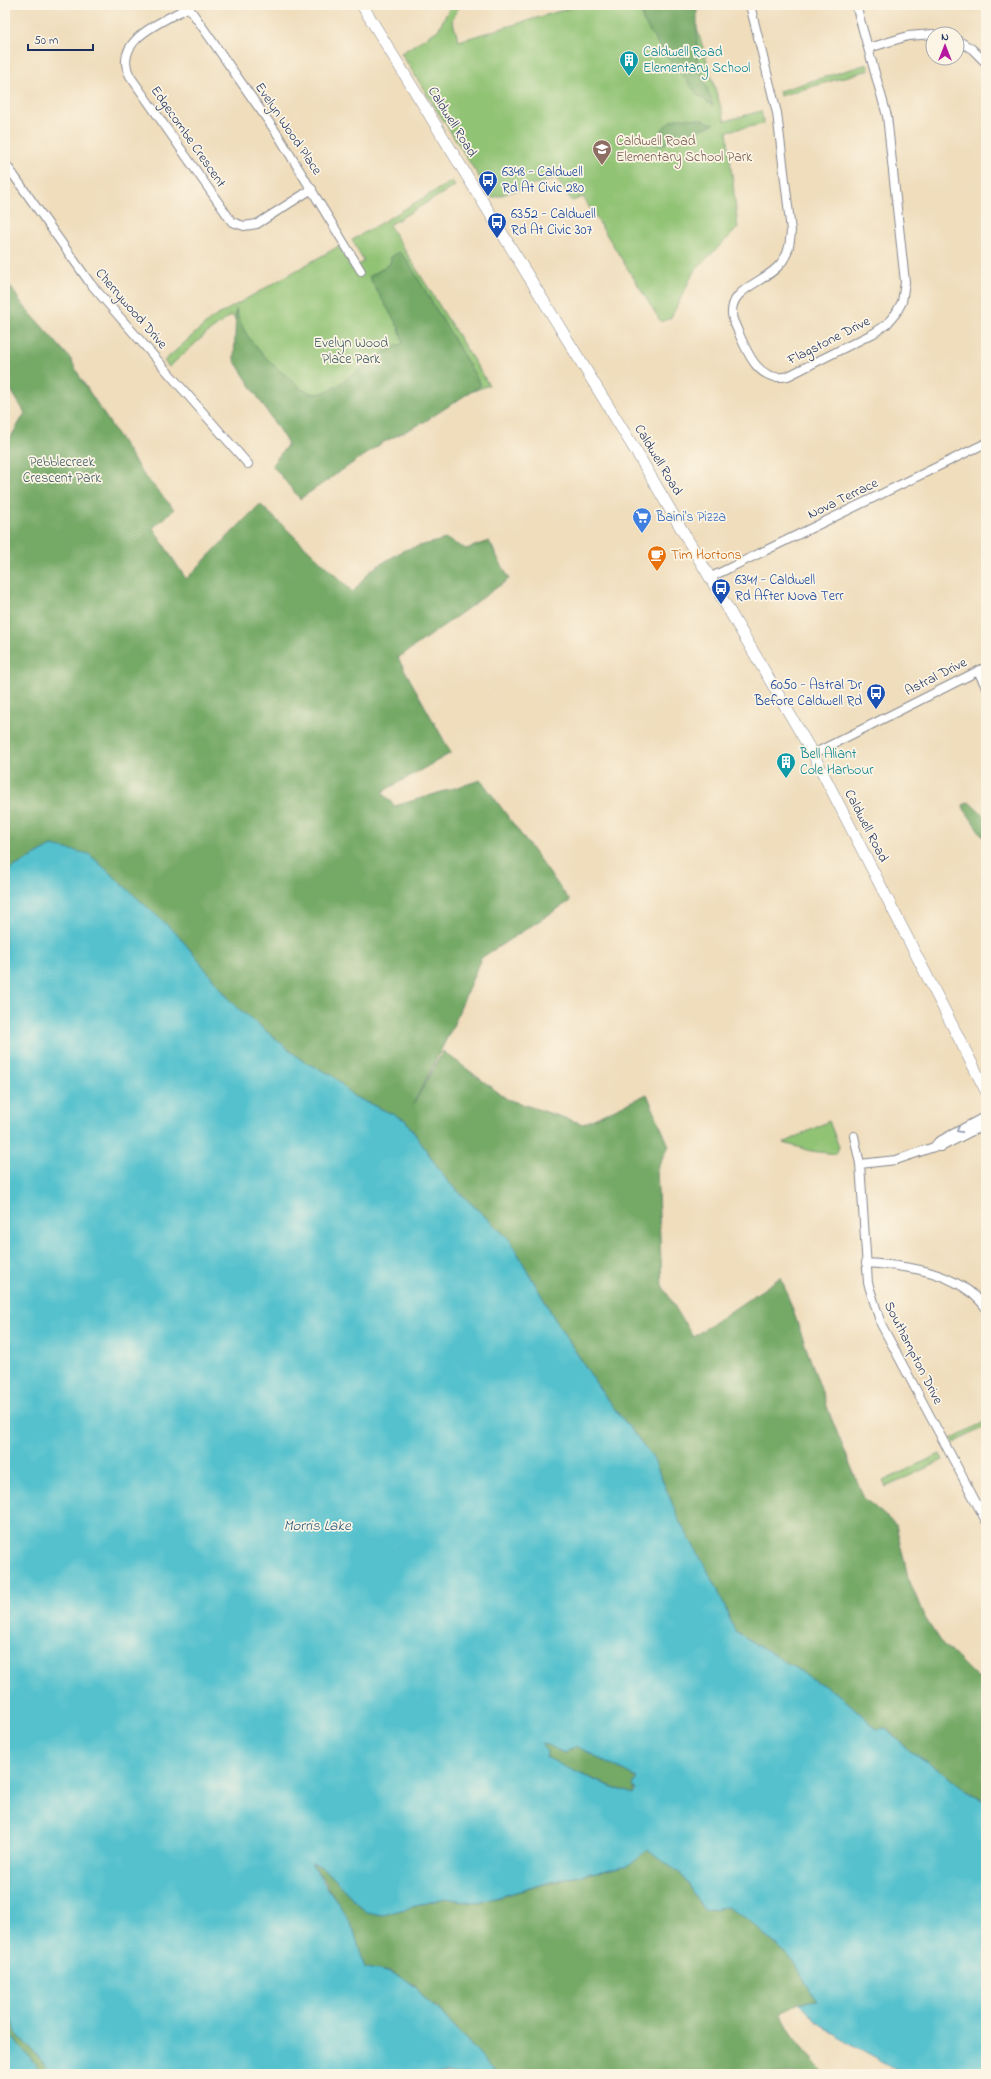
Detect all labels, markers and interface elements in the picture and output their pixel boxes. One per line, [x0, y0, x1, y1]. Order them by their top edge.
scale bar [28, 26, 93, 52]
north arrow [925, 26, 965, 66]
text: N [941, 29, 949, 45]
text: 50 m [34, 32, 58, 50]
place label: Caldwell Road Elementary School [643, 42, 750, 80]
building icon: Caldwell Road Elementary School [618, 49, 640, 77]
street label: Evelyn Wood Place [248, 79, 327, 181]
street label: Edgecombe Crescent [144, 82, 231, 193]
street label: Caldwell Road [422, 83, 482, 161]
place label: Caldwell Road Elementary School Park [616, 131, 753, 169]
school or university icon: Caldwell Road Elementary School Park [591, 138, 613, 166]
place label: 6348 - Caldwell Rd At Civic 280 [502, 162, 584, 199]
bus stop icon: 6348 - Caldwell Rd At Civic 280 [477, 169, 499, 197]
place label: 6352 - Caldwell Rd At Civic 307 [511, 204, 596, 241]
bus stop icon: 6352 - Caldwell Rd At Civic 307 [486, 211, 508, 239]
street label: Cherrywood Drive [89, 264, 173, 355]
street label: Flagstone Drive [783, 311, 875, 372]
park label: Evelyn Wood Place Park [314, 333, 388, 370]
street label: Caldwell Road [629, 420, 688, 500]
park label: Pebblecreek Crescent Park [23, 452, 102, 489]
street label: Nova Terrace [804, 473, 883, 525]
supermarket icon: Baini's Pizza [631, 506, 653, 534]
place label: Baini's Pizza [655, 507, 726, 528]
cafe icon: Tim Hortons [646, 544, 668, 572]
place label: Tim Hortons [671, 545, 742, 566]
place label: 6341 - Caldwell Rd After Nova Terr [735, 570, 844, 607]
bus stop icon: 6341 - Caldwell Rd After Nova Terr [710, 577, 732, 605]
street label: Astral Drive [901, 652, 971, 702]
place label: 6050 - Astral Dr Before Caldwell Rd [754, 675, 863, 712]
bus stop icon: 6050 - Astral Dr Before Caldwell Rd [865, 682, 887, 710]
place label: Bell Aliant Cole Harbour [799, 744, 874, 781]
building icon: Bell Aliant Cole Harbour [775, 751, 797, 779]
street label: Caldwell Road [839, 786, 893, 866]
one-way arrow [956, 1125, 963, 1132]
street label: Southampton Drive [878, 1298, 948, 1409]
water label: Morris Lake [283, 1515, 352, 1537]

